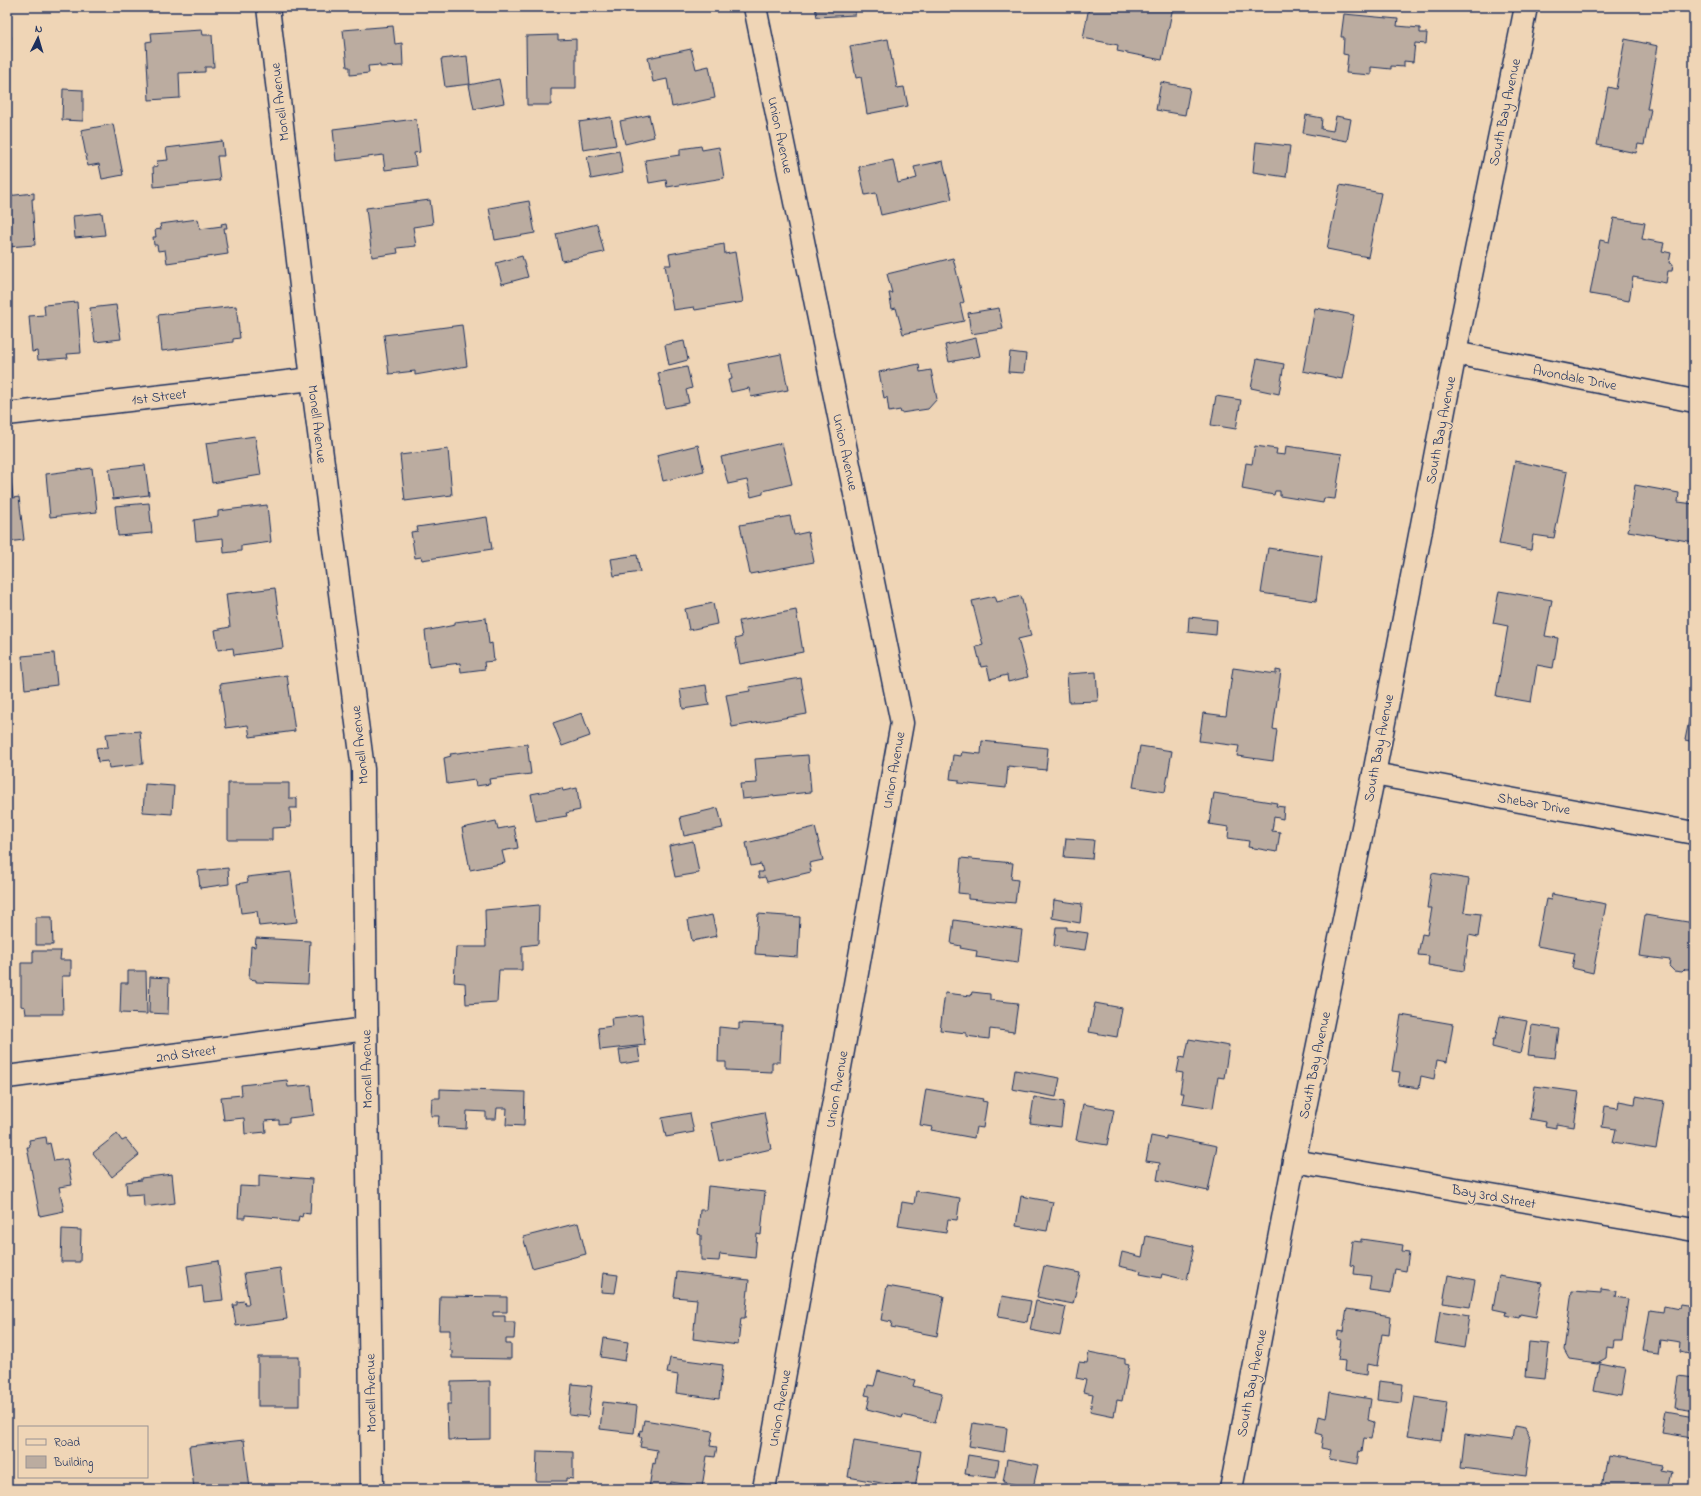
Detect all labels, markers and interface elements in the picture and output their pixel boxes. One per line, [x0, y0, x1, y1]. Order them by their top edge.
north arrow [18, 18, 58, 58]
text: N [34, 21, 43, 37]
street label: South Bay Avenue [1484, 56, 1528, 168]
street label: Monell Avenue [265, 61, 296, 142]
street label: Union Avenue [761, 95, 798, 176]
street label: Avondale Drive [1531, 360, 1619, 397]
street label: South Bay Avenue [1421, 374, 1463, 486]
street label: 1st Street [131, 384, 188, 411]
street label: Monell Avenue [301, 384, 332, 465]
street label: Union Avenue [826, 412, 863, 493]
street label: South Bay Avenue [1359, 692, 1401, 804]
street label: Monell Avenue [346, 704, 375, 785]
street label: Union Avenue [877, 729, 912, 810]
street label: Shebar Drive [1496, 788, 1573, 821]
street label: South Bay Avenue [1294, 1009, 1338, 1121]
street label: Monell Avenue [356, 1029, 379, 1109]
street label: 2nd Street [155, 1040, 218, 1069]
street label: Union Avenue [820, 1048, 855, 1129]
street label: Bay 3rd Street [1449, 1180, 1538, 1216]
street label: South Bay Avenue [1232, 1327, 1274, 1439]
street label: Monell Avenue [360, 1353, 383, 1433]
street label: Union Avenue [763, 1367, 798, 1448]
legend [18, 1426, 148, 1478]
text: Road [54, 1434, 80, 1452]
text: Building [53, 1454, 93, 1473]

